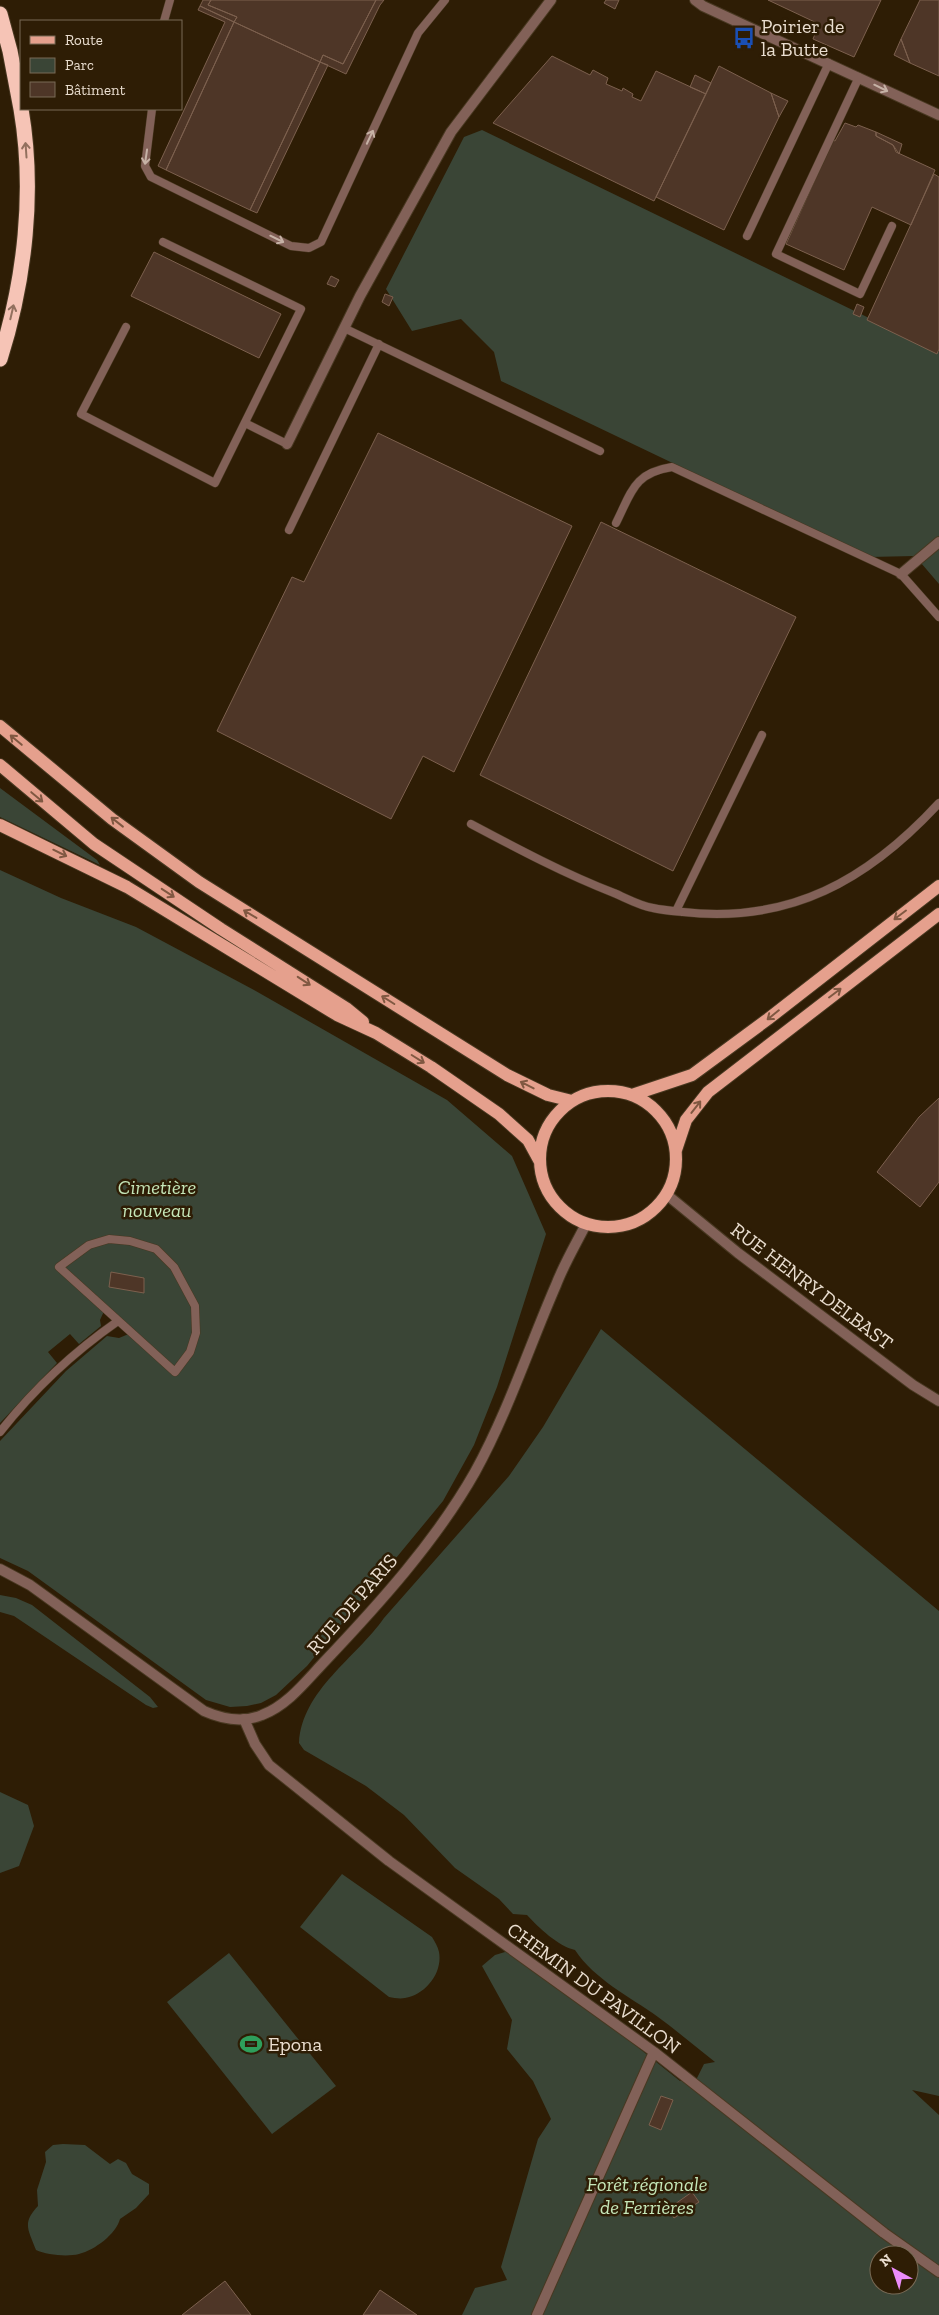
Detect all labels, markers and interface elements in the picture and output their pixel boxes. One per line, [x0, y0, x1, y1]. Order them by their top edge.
place label: Poirier de la Butte [761, 14, 844, 61]
legend [20, 20, 182, 110]
bus stop icon: Poirier de la Butte [731, 25, 757, 51]
text: Route [65, 31, 103, 49]
text: Parc [65, 56, 94, 74]
text: Bâtiment [65, 81, 126, 99]
one-way arrow [873, 83, 888, 93]
one-way arrow [365, 130, 375, 145]
one-way arrow [21, 143, 30, 159]
one-way arrow [141, 149, 151, 165]
one-way arrow [269, 235, 284, 245]
one-way arrow [8, 304, 18, 320]
one-way arrow [10, 734, 23, 745]
one-way arrow [30, 791, 43, 802]
one-way arrow [110, 817, 123, 828]
one-way arrow [52, 849, 67, 858]
one-way arrow [160, 889, 174, 899]
one-way arrow [244, 909, 258, 919]
one-way arrow [893, 910, 907, 920]
one-way arrow [297, 976, 311, 986]
one-way arrow [828, 988, 842, 998]
one-way arrow [381, 995, 395, 1006]
one-way arrow [766, 1010, 779, 1021]
one-way arrow [410, 1054, 424, 1064]
one-way arrow [520, 1080, 535, 1089]
one-way arrow [691, 1101, 702, 1114]
park label: Cimetière nouveau [118, 1175, 196, 1222]
street label: RUE HENRY DELBAST [726, 1217, 898, 1355]
street label: RUE DE PARIS [302, 1549, 402, 1659]
street label: CHEMIN DU PAVILLON [503, 1917, 686, 2059]
sports icon: Epona [238, 2031, 264, 2057]
place label: Epona [268, 2032, 322, 2056]
park label: Forêt régionale de Ferrières [586, 2172, 708, 2219]
north arrow [869, 2245, 919, 2295]
text: N [876, 2250, 896, 2270]

